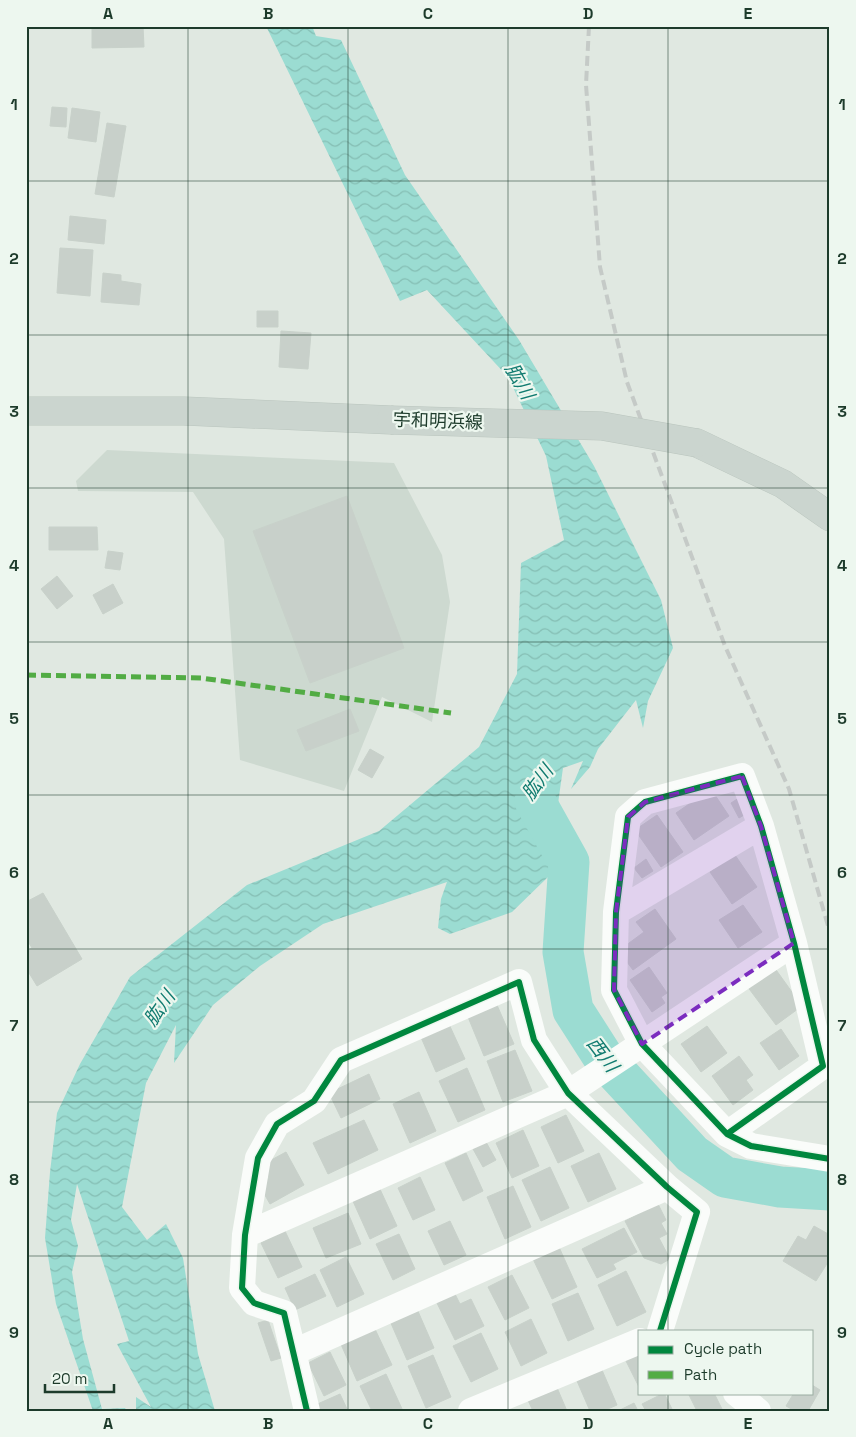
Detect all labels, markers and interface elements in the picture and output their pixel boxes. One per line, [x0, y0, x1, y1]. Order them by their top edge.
text: A [103, 3, 113, 24]
text: B [263, 3, 273, 24]
text: C [423, 3, 433, 24]
text: D [583, 3, 593, 24]
text: E [744, 3, 753, 24]
text: 1 [10, 94, 18, 115]
text: 1 [838, 94, 846, 115]
text: 2 [9, 248, 19, 269]
text: 2 [837, 248, 847, 269]
water label: 肱川 [499, 359, 541, 406]
text: 3 [9, 401, 19, 422]
text: 3 [837, 401, 847, 422]
street label: 宇和明浜線 [393, 407, 483, 434]
text: 4 [9, 555, 19, 576]
text: 4 [837, 555, 847, 576]
text: 5 [9, 708, 19, 729]
text: 5 [837, 708, 847, 729]
water label: 肱川 [516, 758, 560, 805]
text: 6 [9, 862, 19, 883]
text: 6 [837, 862, 847, 883]
water label: 肱川 [138, 984, 182, 1031]
text: 7 [10, 1015, 19, 1036]
text: 7 [838, 1015, 847, 1036]
water label: 西川 [581, 1032, 625, 1079]
text: 8 [9, 1169, 19, 1190]
text: 8 [837, 1169, 847, 1190]
text: 9 [9, 1322, 19, 1343]
text: 9 [837, 1322, 847, 1343]
legend [638, 1330, 814, 1394]
text: Cycle path [684, 1339, 762, 1358]
scale bar [45, 1362, 114, 1394]
text: Path [684, 1365, 717, 1384]
text: 20 m [52, 1369, 87, 1388]
text: A [103, 1413, 113, 1434]
text: B [263, 1413, 273, 1434]
text: C [423, 1413, 433, 1434]
text: D [583, 1413, 593, 1434]
text: E [744, 1413, 753, 1434]

